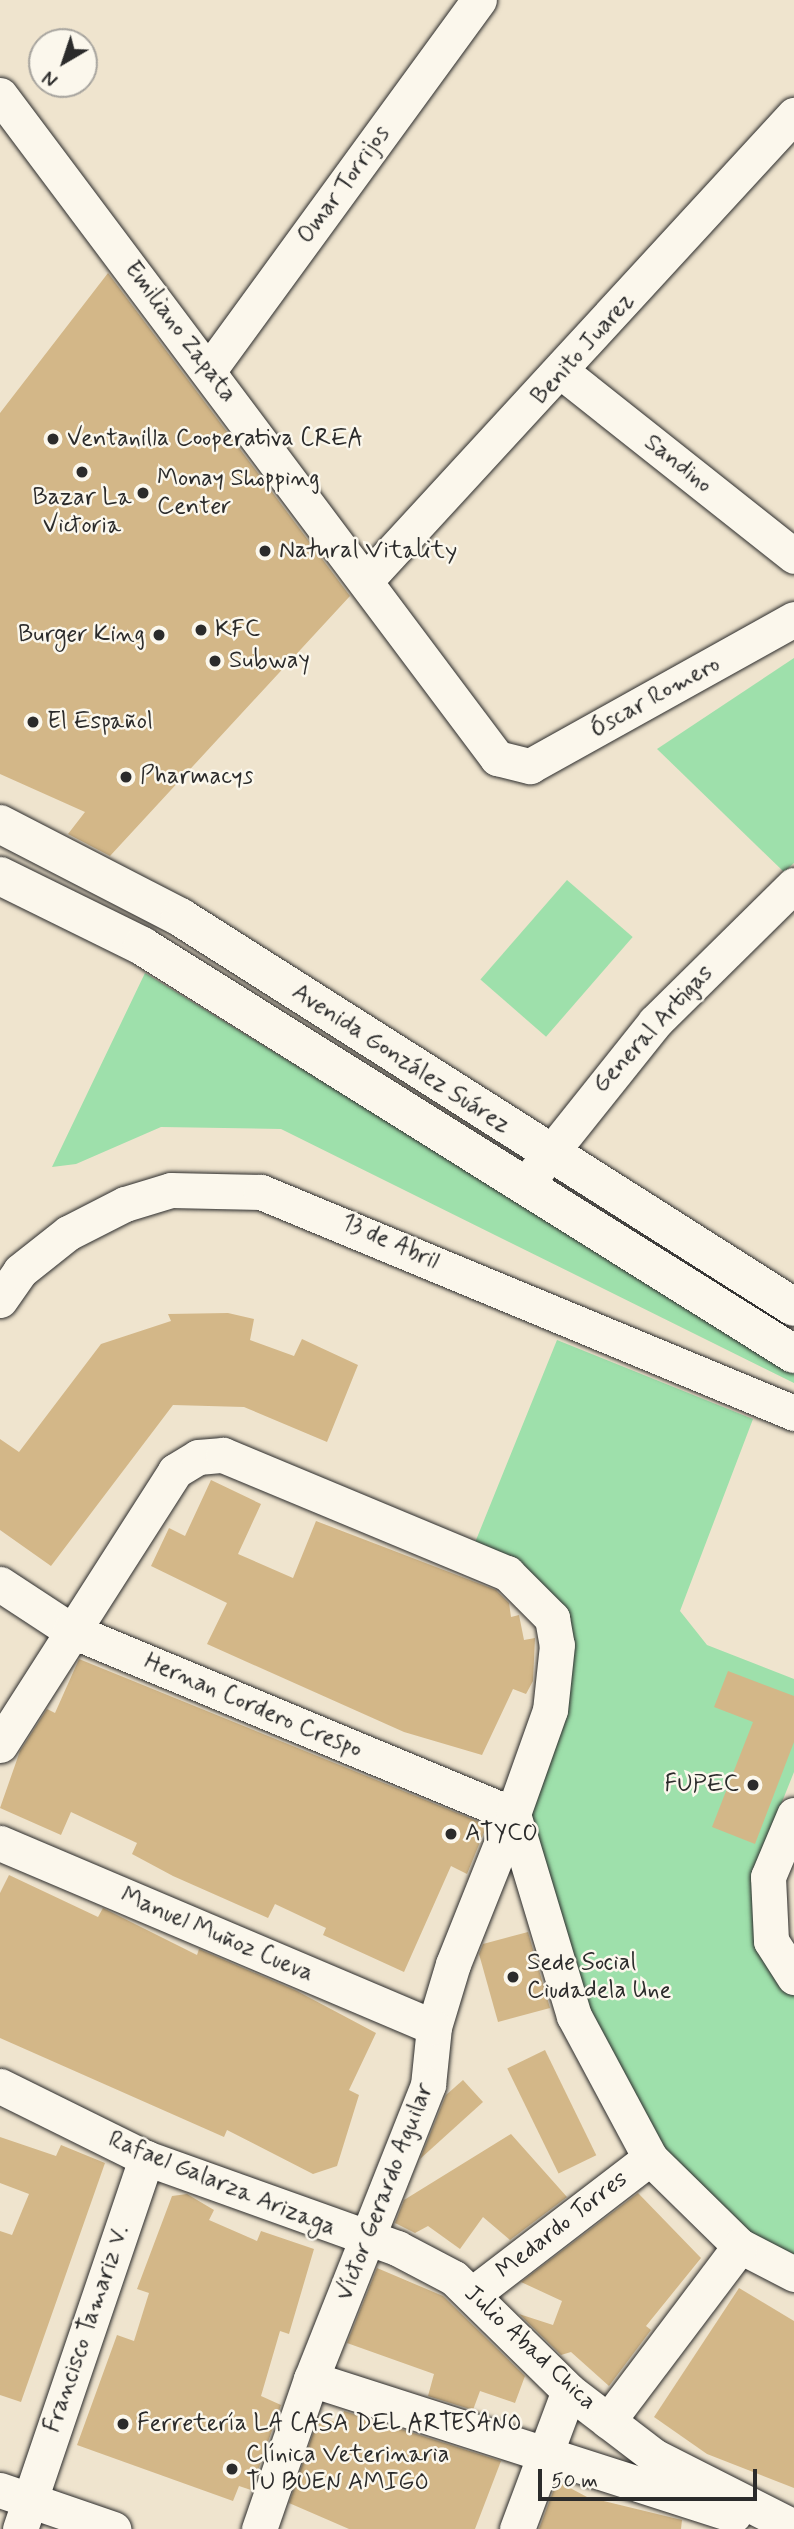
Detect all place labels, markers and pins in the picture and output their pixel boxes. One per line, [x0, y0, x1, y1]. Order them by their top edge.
place label: Ventanilla Cooperativa CREA [67, 425, 362, 453]
marker: Ventanilla Cooperativa CREA [45, 431, 61, 447]
marker: Bazar La Victoria [74, 464, 90, 480]
place label: Monay Shopping Center [157, 465, 320, 521]
place label: Bazar La Victoria [33, 484, 131, 540]
marker: Monay Shopping Center [135, 485, 151, 501]
place label: Natural Vitality [279, 537, 447, 565]
marker: Natural Vitality [257, 543, 273, 559]
place label: KFC [215, 616, 260, 644]
place label: Burger King [21, 621, 145, 649]
marker: KFC [193, 622, 209, 638]
marker: Burger King [151, 627, 167, 643]
place label: Subway [229, 647, 310, 675]
marker: Subway [207, 653, 223, 669]
place label: El Español [47, 708, 148, 736]
marker: El Español [25, 714, 41, 730]
place label: Pharmacys [140, 763, 253, 791]
marker: Pharmacys [118, 769, 134, 785]
place label: FUPEC [664, 1771, 739, 1799]
marker: FUPEC [745, 1777, 761, 1793]
place label: ATYCO [465, 1820, 538, 1848]
marker: ATYCO [443, 1826, 459, 1842]
place label: Sede Social Ciudadela Une [527, 1949, 671, 2005]
marker: Sede Social Ciudadela Une [505, 1969, 521, 1985]
place label: Ferretería LA CASA DEL ARTESANO [137, 2410, 531, 2438]
marker: Ferretería LA CASA DEL ARTESANO [115, 2416, 131, 2432]
place label: Clínica Veterinaria TU BUEN AMIGO [246, 2441, 439, 2497]
marker: Clínica Veterinaria TU BUEN AMIGO [224, 2461, 240, 2477]

